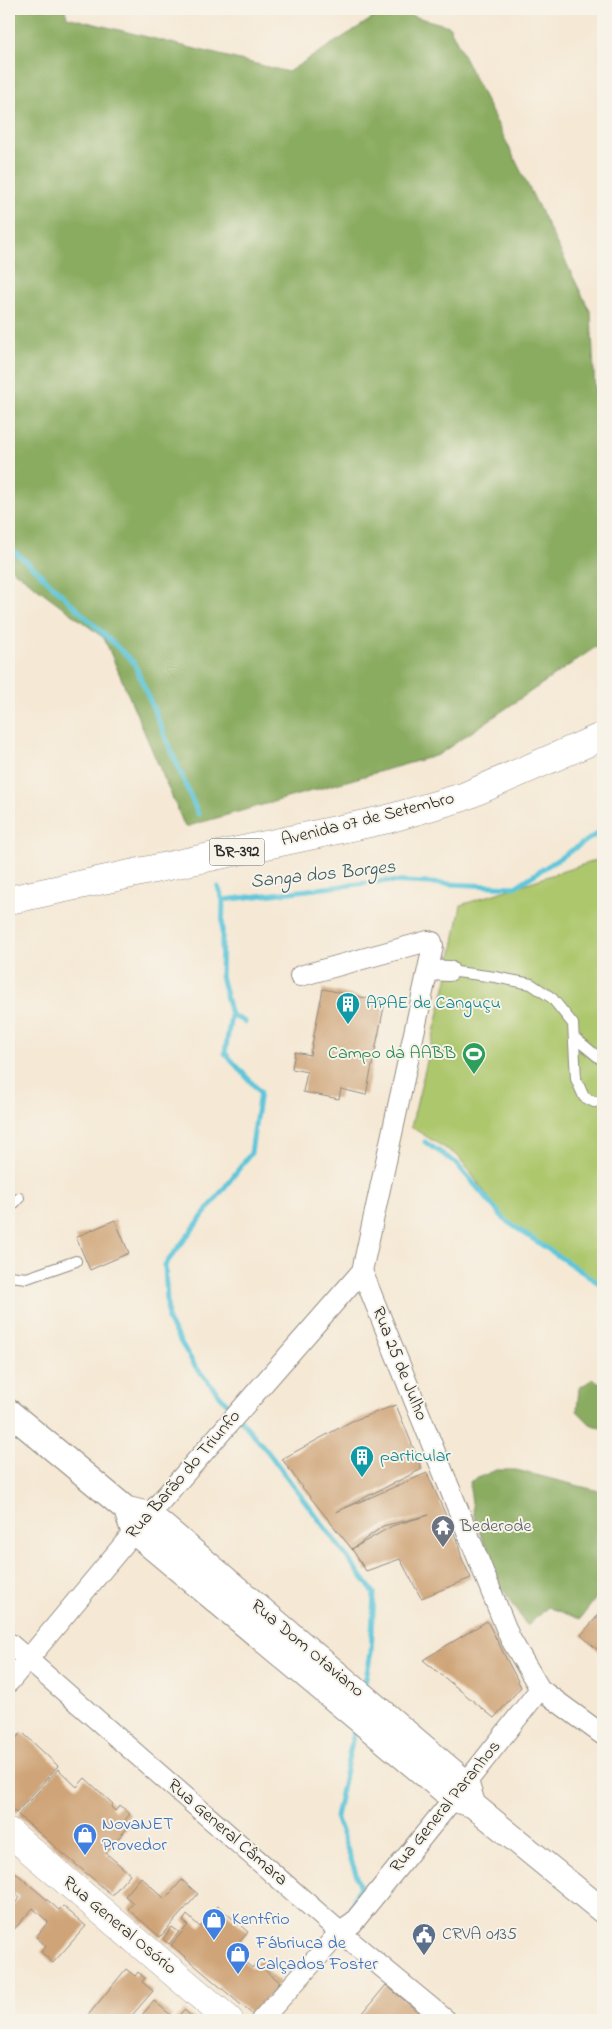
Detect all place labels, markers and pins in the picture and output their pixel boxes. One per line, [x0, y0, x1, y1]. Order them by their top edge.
building icon: APAE de Canguçu [335, 991, 361, 1025]
place label: APAE de Canguçu [366, 991, 501, 1018]
place label: Campo da AABB [328, 1041, 456, 1067]
sports icon: Campo da AABB [461, 1041, 487, 1075]
building icon: particular [349, 1444, 375, 1478]
place label: particular [380, 1444, 451, 1470]
temple icon: Bederode [430, 1514, 456, 1548]
place label: Bederode [459, 1514, 532, 1540]
place label: NovaNET Provedor [102, 1812, 174, 1859]
shop icon: NovaNET Provedor [72, 1822, 98, 1856]
shop icon: Kentfrio [201, 1907, 227, 1941]
place label: Kentfrio [232, 1907, 290, 1933]
public building icon: CRVA 0135 [411, 1922, 437, 1956]
place label: CRVA 0135 [442, 1922, 517, 1948]
place label: Fábriuca de Calçados Foster [255, 1931, 378, 1978]
shop icon: Fábriuca de Calçados Foster [225, 1941, 251, 1975]

